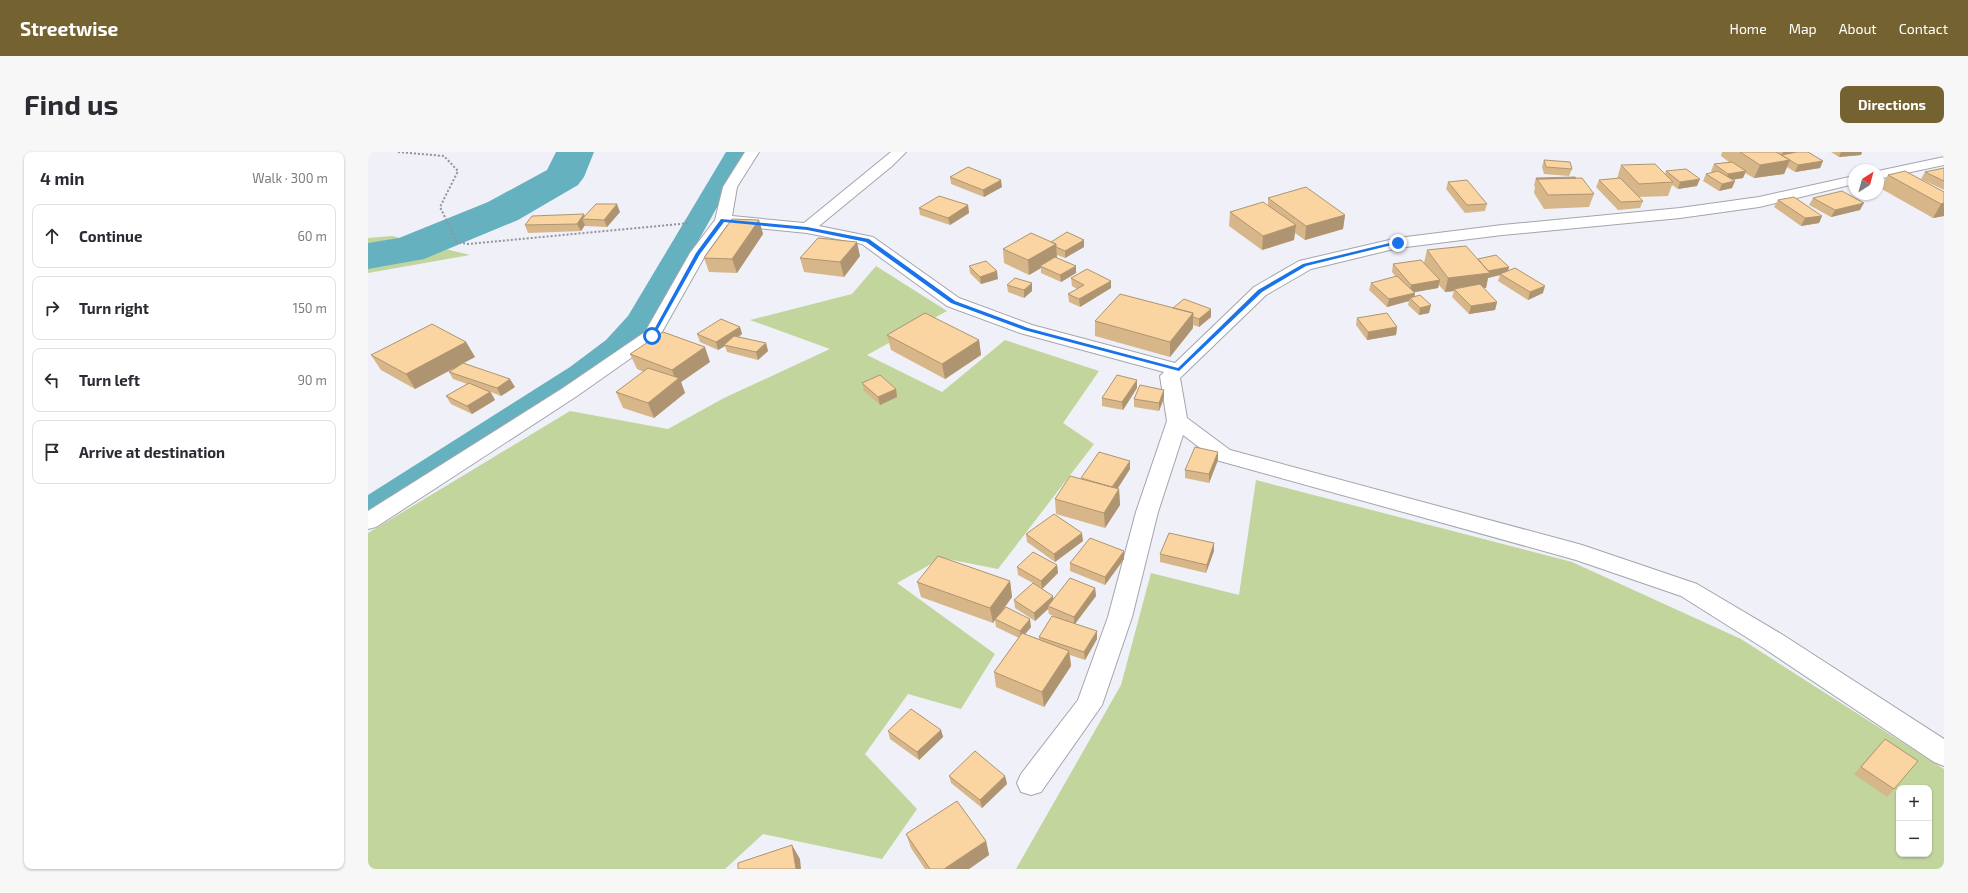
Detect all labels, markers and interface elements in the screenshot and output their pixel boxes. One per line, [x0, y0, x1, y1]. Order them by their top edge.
text: Streetwise [20, 17, 118, 40]
text: Home [1730, 20, 1767, 37]
text: Map [1789, 20, 1817, 37]
text: About [1839, 20, 1877, 37]
text: Contact [1899, 20, 1948, 37]
button: Directions [1840, 86, 1944, 123]
text: Find us [24, 87, 118, 121]
north arrow [1848, 164, 1884, 200]
text: 4 min [40, 168, 84, 188]
text: Walk · 300 m [252, 170, 328, 186]
icon: ahead [41, 225, 63, 247]
text: Continue [79, 227, 142, 245]
text: 60 m [297, 228, 327, 244]
route end [1389, 234, 1407, 252]
icon: right [41, 297, 63, 319]
text: Turn right [79, 299, 149, 317]
text: 150 m [293, 300, 327, 316]
route start [643, 327, 661, 345]
icon: left [41, 369, 63, 391]
text: Turn left [79, 371, 140, 389]
text: 90 m [297, 372, 327, 388]
icon: arrive [41, 441, 63, 463]
text: Arrive at destination [79, 443, 225, 461]
map controls [1896, 785, 1932, 857]
button: + [1896, 785, 1932, 821]
button: − [1896, 821, 1932, 857]

